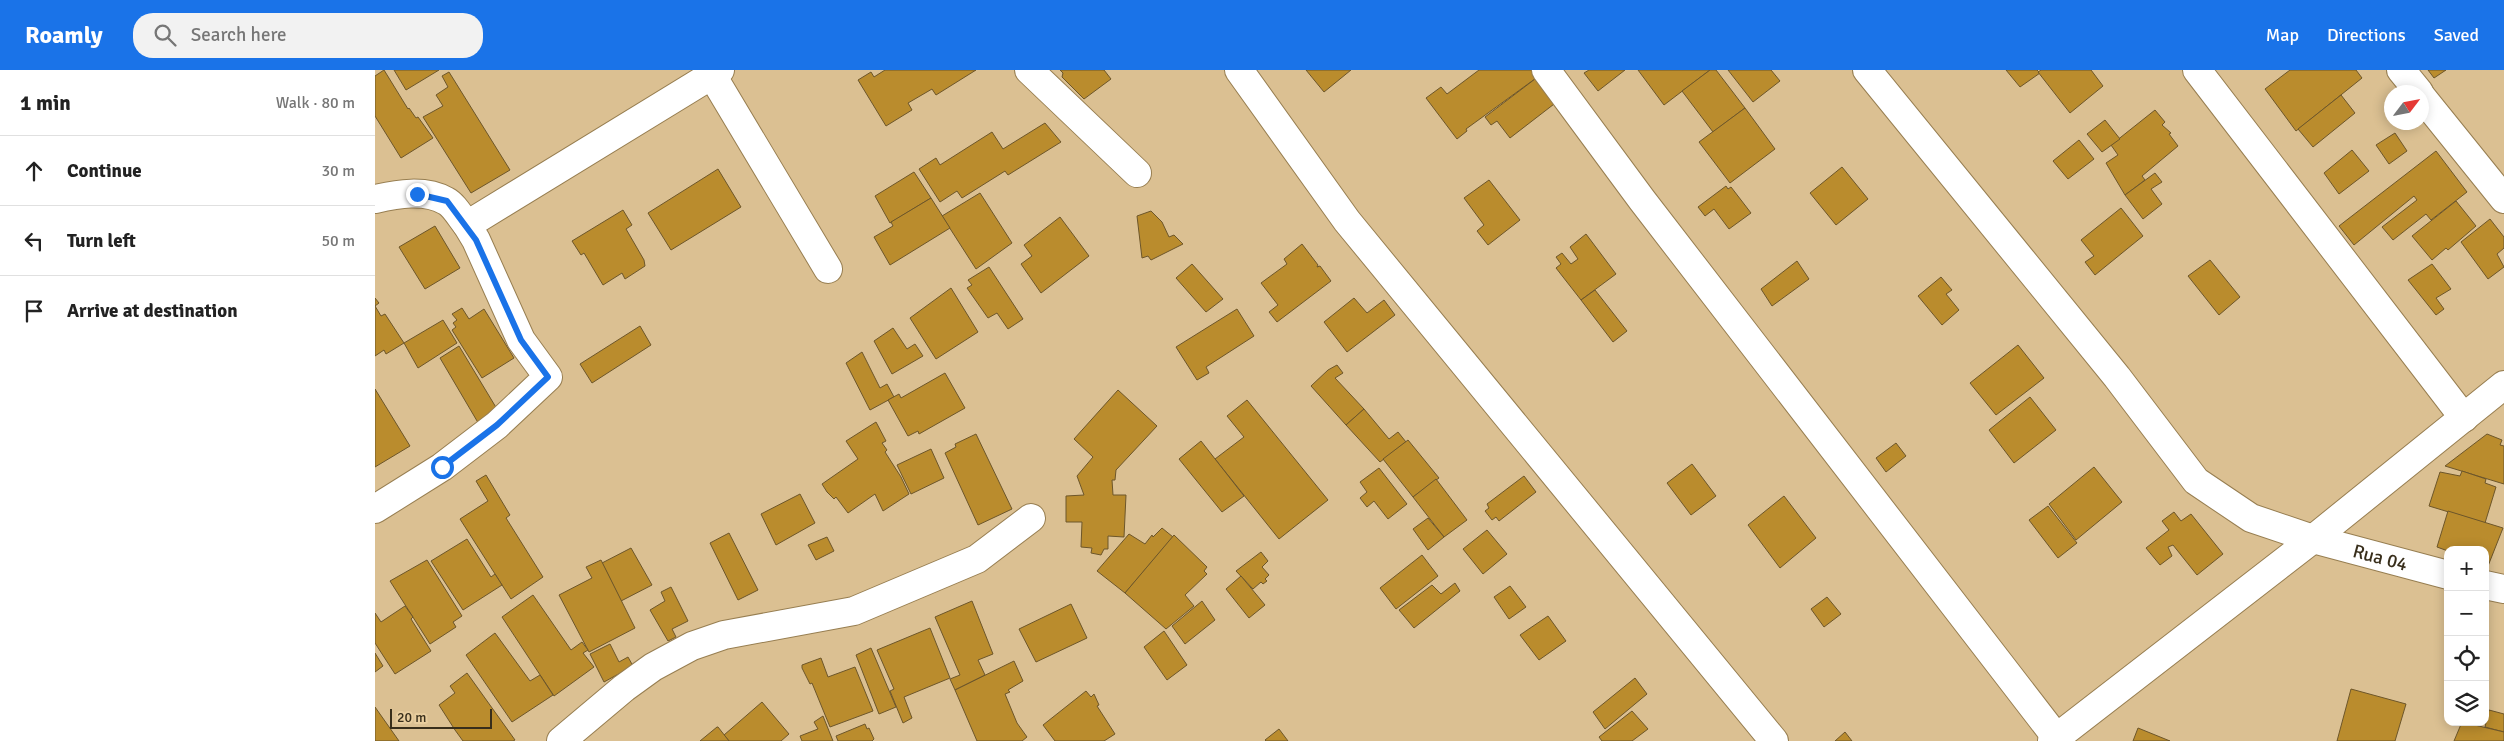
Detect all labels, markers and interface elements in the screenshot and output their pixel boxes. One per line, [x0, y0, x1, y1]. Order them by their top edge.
search box [133, 13, 483, 58]
text: Roamly [25, 20, 103, 50]
icon: search [151, 21, 179, 49]
text: Search here [191, 23, 287, 47]
text: Map [2266, 24, 2299, 46]
text: Directions [2327, 24, 2406, 46]
text: Saved [2434, 24, 2479, 46]
north arrow [2384, 85, 2429, 130]
text: 1 min [20, 90, 71, 116]
text: Walk · 80 m [276, 93, 355, 113]
icon: ahead [20, 157, 48, 185]
text: Continue [67, 159, 142, 183]
text: 30 m [321, 161, 355, 181]
route end [406, 183, 429, 206]
icon: left [20, 227, 48, 255]
text: Turn left [67, 229, 136, 253]
text: 50 m [321, 231, 355, 251]
icon: arrive [20, 297, 48, 325]
text: Arrive at destination [67, 299, 238, 323]
route start [431, 456, 454, 479]
street label: Rua 04 [2350, 539, 2410, 577]
map controls [2444, 546, 2489, 726]
button: + [2444, 546, 2489, 591]
button: − [2444, 591, 2489, 636]
button: locate [2444, 636, 2489, 681]
button: layers [2444, 681, 2489, 726]
scale bar [390, 706, 493, 729]
text: 20 m [397, 709, 426, 726]

